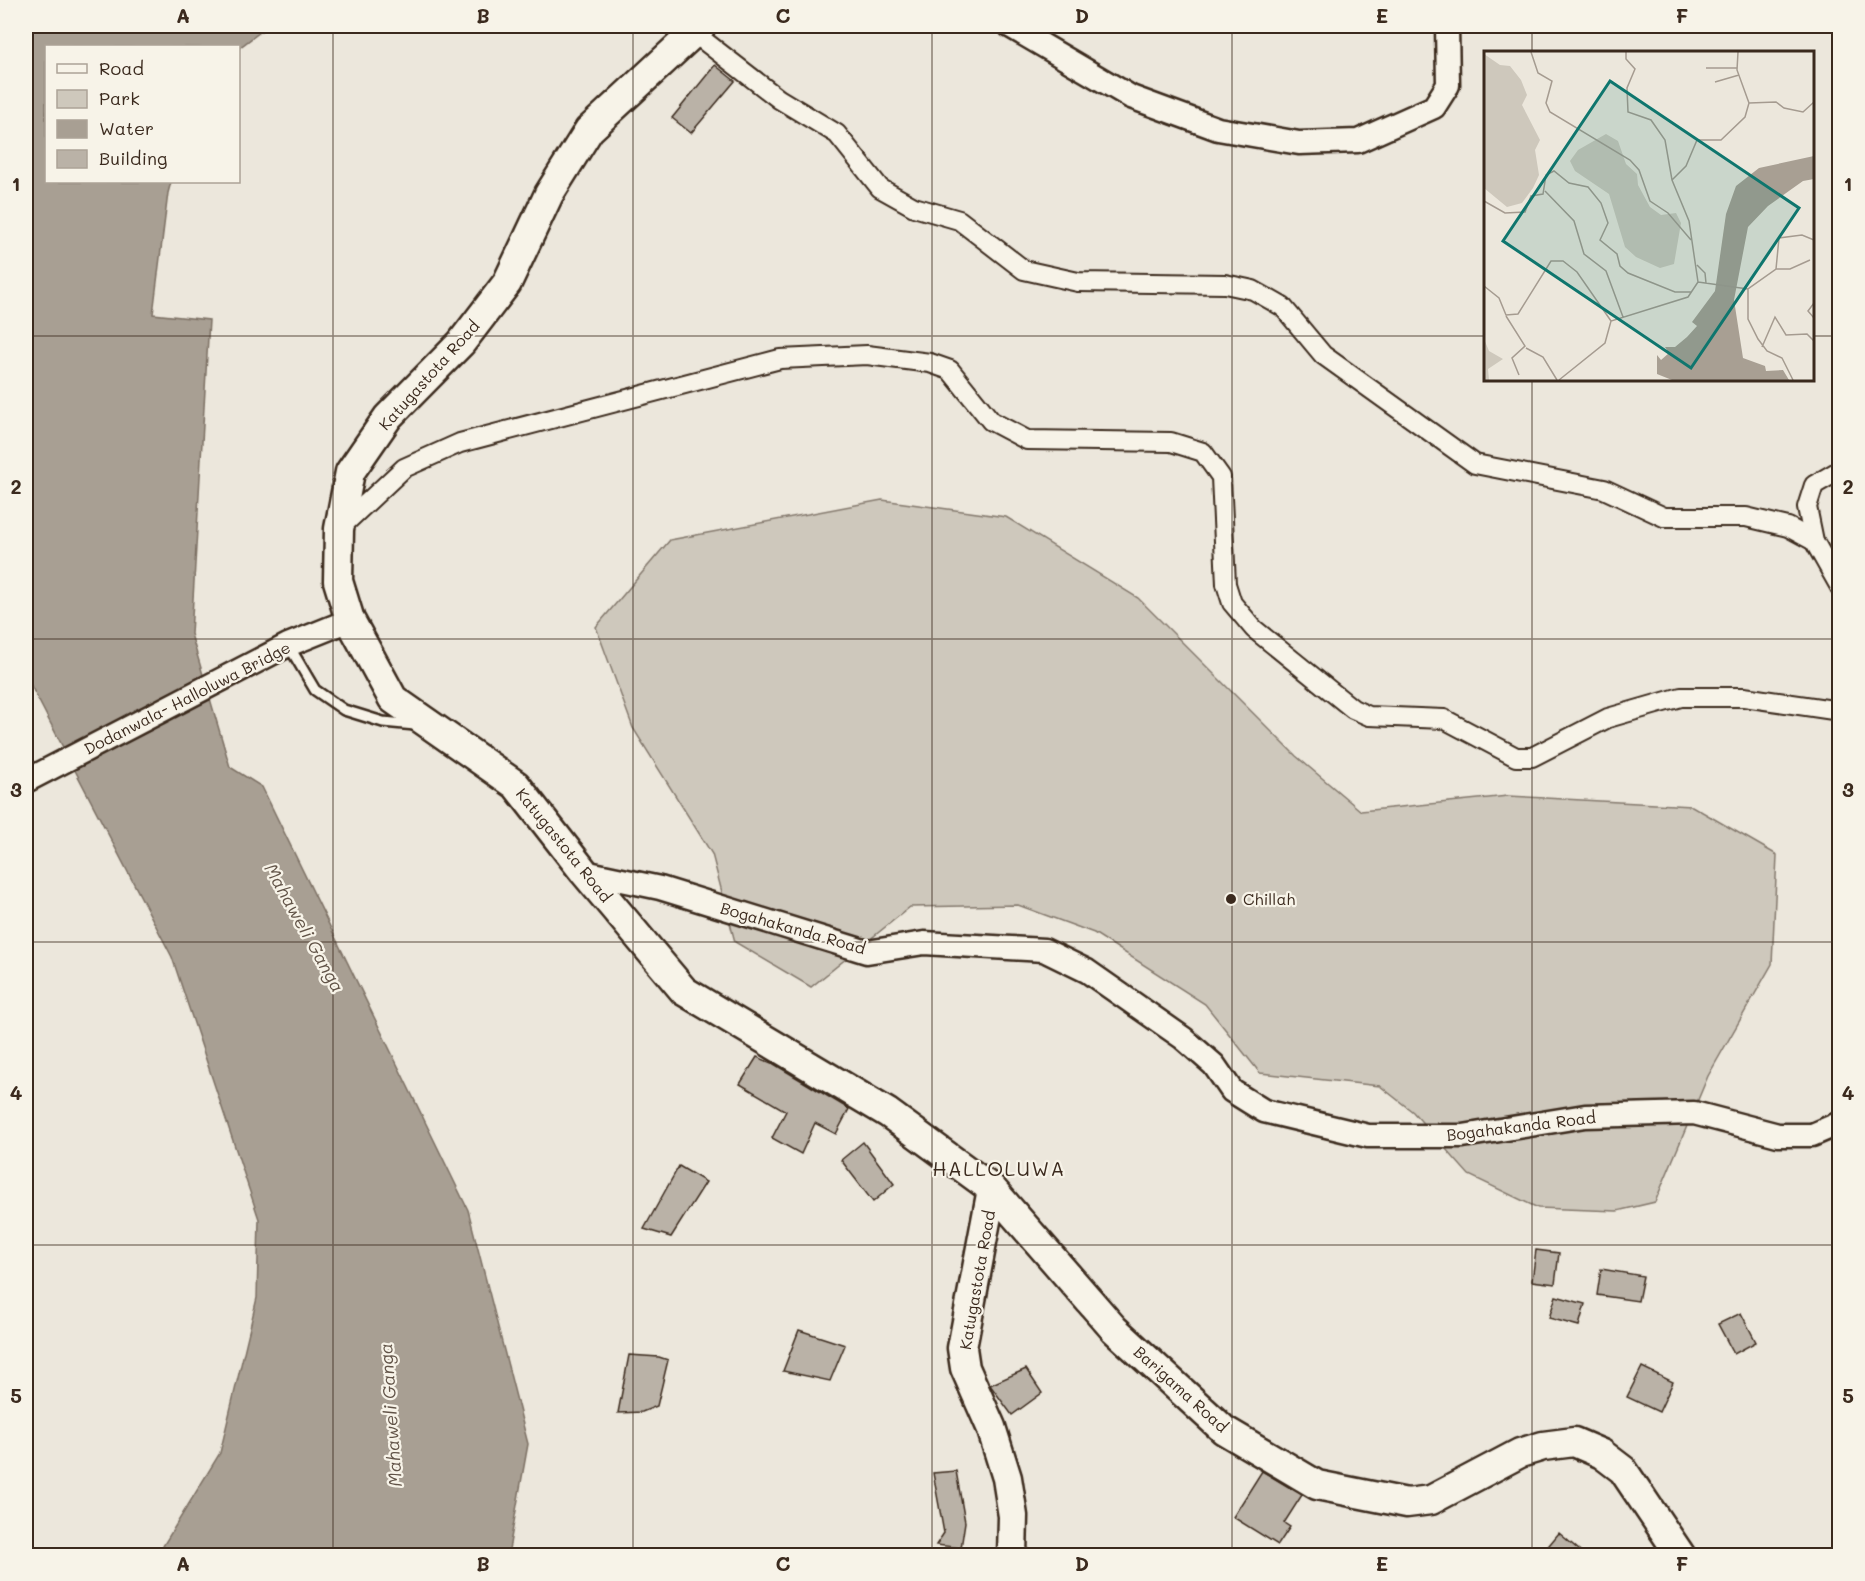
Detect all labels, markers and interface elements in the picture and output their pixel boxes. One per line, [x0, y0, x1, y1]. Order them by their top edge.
text: A [176, 2, 190, 28]
text: B [476, 2, 490, 28]
text: C [776, 2, 791, 28]
text: D [1075, 2, 1089, 28]
text: E [1376, 2, 1388, 28]
text: F [1676, 2, 1689, 28]
legend [45, 45, 240, 183]
inset map [1484, 51, 1814, 381]
text: Road [99, 56, 144, 80]
text: Park [99, 86, 140, 110]
text: Water [99, 116, 154, 140]
text: Building [99, 146, 167, 170]
text: 1 [12, 170, 20, 196]
text: 1 [1844, 170, 1852, 196]
street label: Katugastota Road [374, 315, 484, 434]
text: 2 [10, 473, 22, 499]
text: 2 [1842, 473, 1854, 499]
street label: Dodanwala- Halloluwa Bridge [80, 636, 294, 759]
text: 3 [10, 776, 22, 802]
text: 3 [1842, 776, 1854, 802]
street label: Katugastota Road [512, 783, 617, 906]
water label: Mahaweli Ganga [259, 859, 350, 996]
place label: Chillah [1243, 888, 1295, 909]
marker: Chillah [1224, 892, 1238, 906]
street label: Bogahakanda Road [718, 897, 868, 958]
text: 4 [10, 1079, 23, 1105]
text: 4 [1842, 1079, 1855, 1105]
street label: Bogahakanda Road [1445, 1106, 1597, 1145]
district label: HALLOLUWA [932, 1155, 1066, 1181]
street label: Katugastota Road [954, 1209, 999, 1351]
street label: Barigama Road [1130, 1341, 1233, 1437]
water label: Mahaweli Ganga [373, 1342, 407, 1488]
text: 5 [10, 1382, 22, 1408]
text: 5 [1842, 1382, 1854, 1408]
text: A [176, 1550, 190, 1576]
text: B [476, 1550, 490, 1576]
text: C [776, 1550, 791, 1576]
text: D [1075, 1550, 1089, 1576]
text: E [1376, 1550, 1388, 1576]
text: F [1676, 1550, 1689, 1576]

